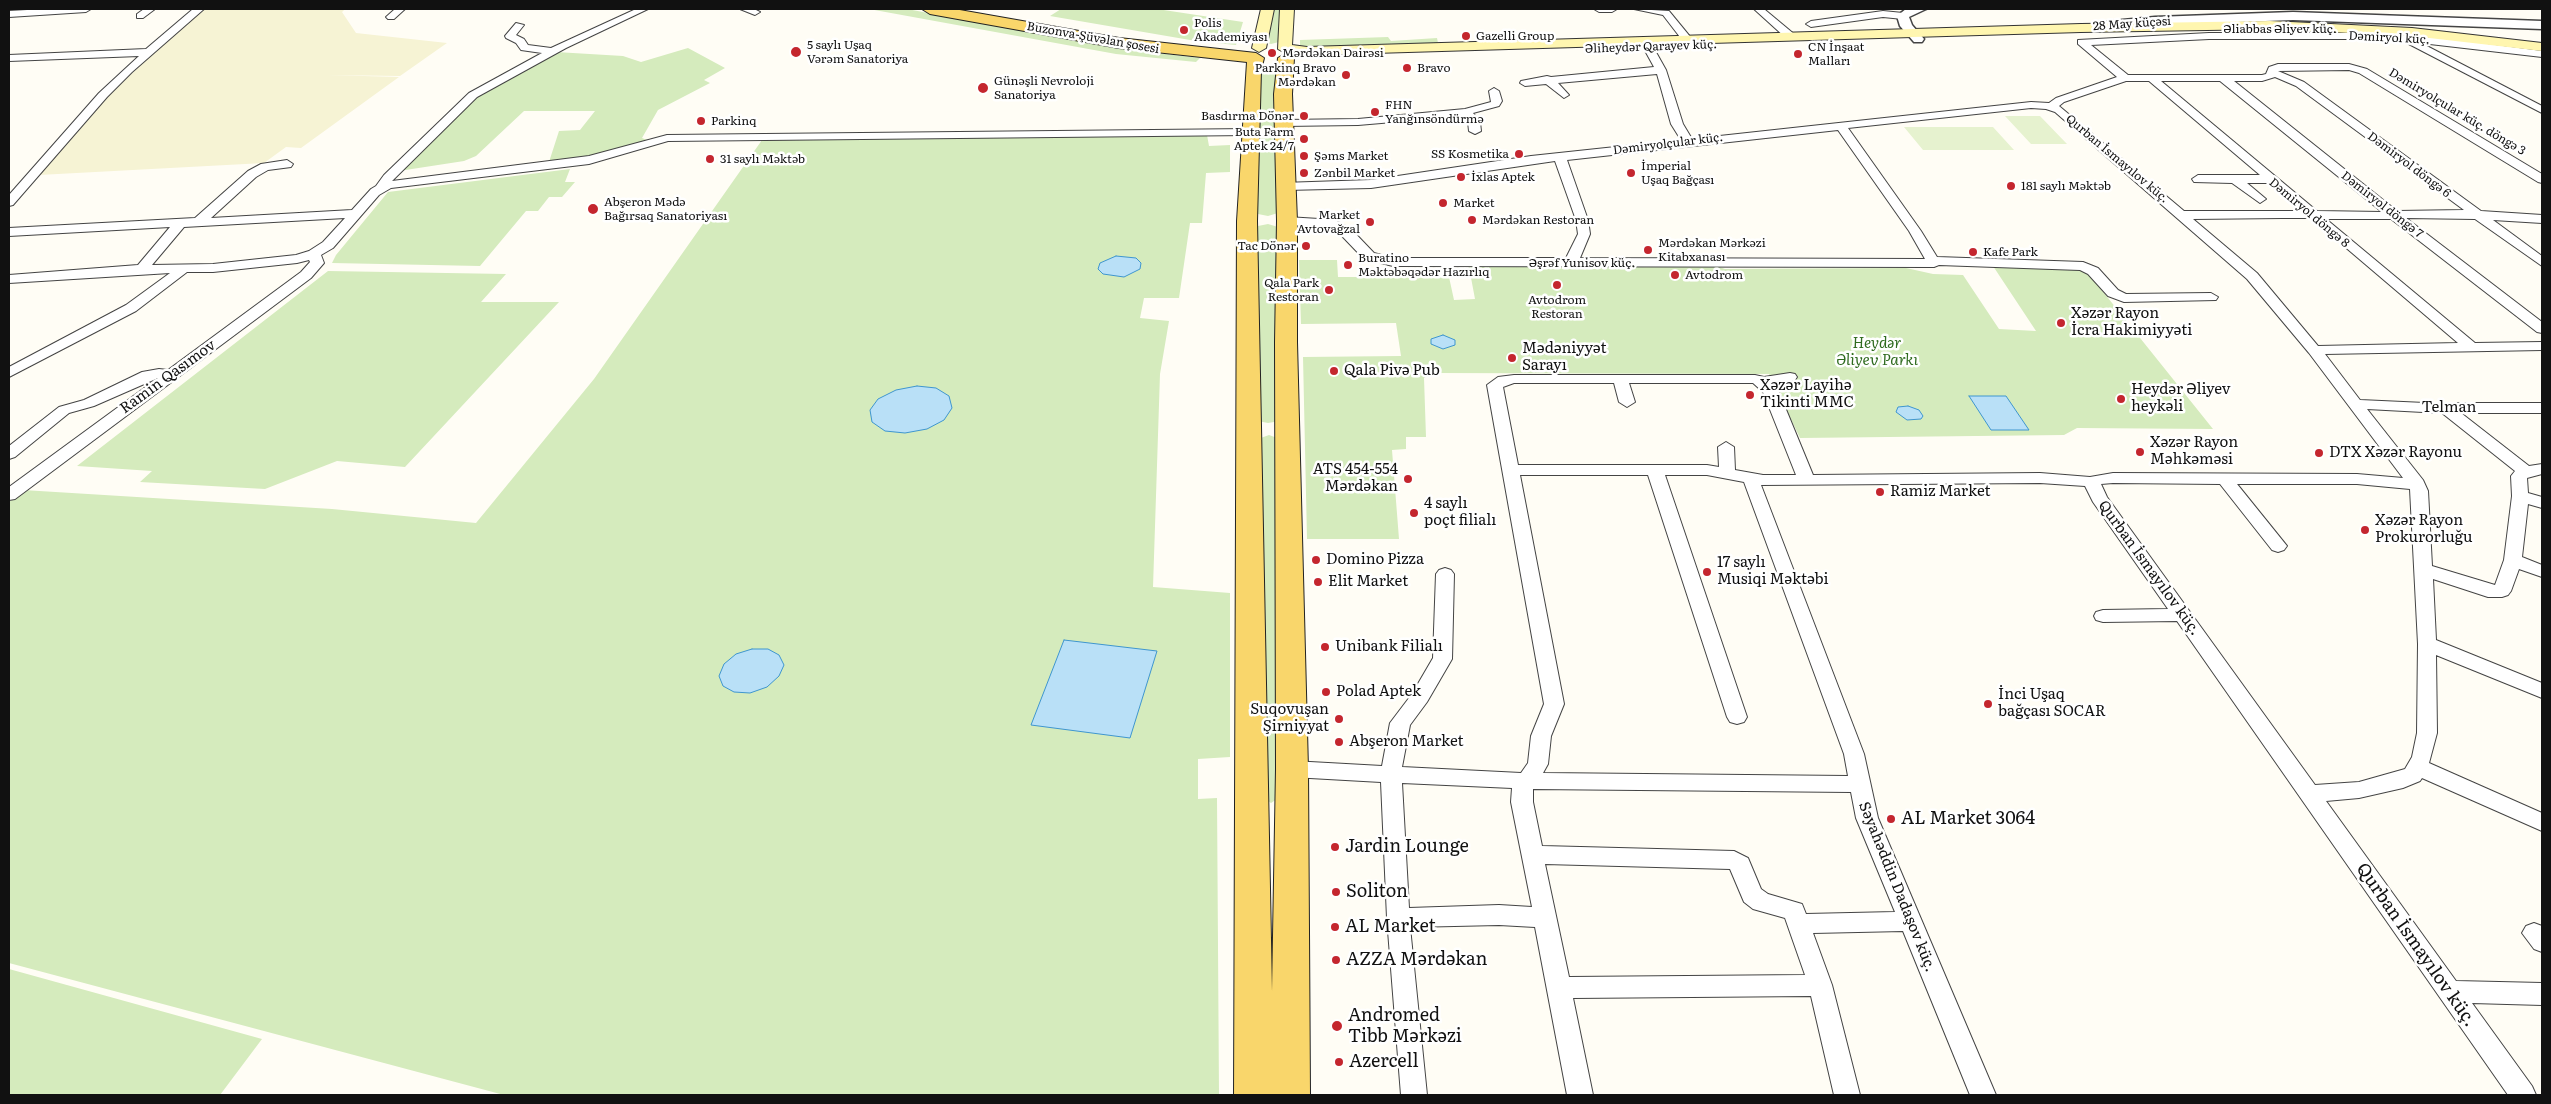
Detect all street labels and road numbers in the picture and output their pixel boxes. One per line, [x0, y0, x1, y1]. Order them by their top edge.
street label: 28 May küçəsi [2092, 14, 2172, 34]
street label: Buzonva-Şüvəlan şosesi [1026, 19, 1160, 57]
street label: Əliabbas Əliyev küç. [2223, 22, 2337, 36]
street label: Dəmiryol küç. [2348, 29, 2430, 47]
street label: Əliheydər Qarayev küç. [1585, 37, 1717, 57]
street label: Dəmiryolçular küç. döngə 3 [2386, 65, 2528, 159]
street label: Qurban İsmayılov küç. [2063, 112, 2171, 206]
street label: Dəmiryol döngə 6 [2365, 129, 2453, 201]
street label: Dəmiryolçular küç. [1612, 130, 1724, 158]
street label: Dəmiryol döngə 7 [2338, 169, 2426, 241]
street label: Dəmiryol döngə 8 [2266, 175, 2352, 251]
street label: Əşrəf Yunisov küç. [1529, 256, 1635, 270]
street label: Ramin Qasımov [117, 336, 219, 418]
street label: Telman [2422, 399, 2476, 417]
street label: Qurban İsmayılov küç. [2094, 497, 2204, 639]
street label: Səyahəddin Dadaşov küç. [1855, 799, 1939, 975]
street label: Qurban İsmayılov küç. [2351, 859, 2481, 1031]

